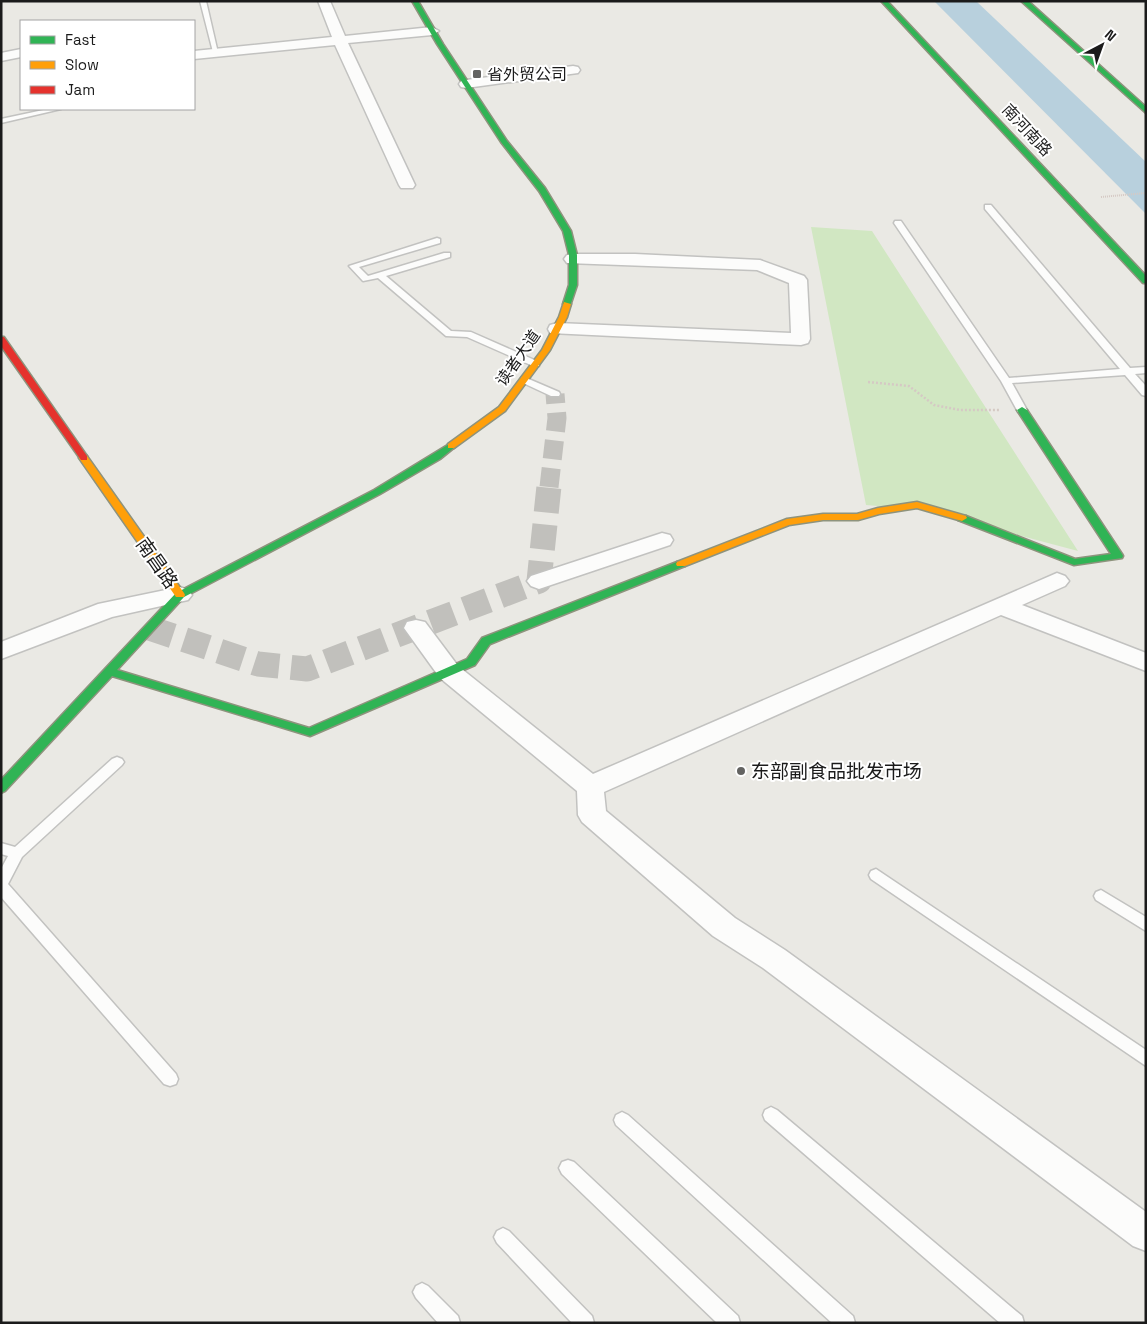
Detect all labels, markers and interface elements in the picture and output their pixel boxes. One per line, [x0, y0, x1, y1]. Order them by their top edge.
legend [20, 20, 195, 110]
north arrow [1077, 20, 1127, 70]
text: N [1101, 25, 1120, 45]
text: Fast [65, 30, 96, 49]
text: Slow [65, 55, 99, 74]
place label: 省外贸公司 [487, 64, 567, 85]
marker: 省外贸公司 [471, 68, 483, 80]
text: Jam [65, 80, 95, 99]
street label: 南河南路 [997, 99, 1057, 161]
street label: 读者大道 [491, 326, 545, 390]
street label: 南昌路 [130, 532, 184, 594]
place label: 东部副食品批发市场 [751, 759, 922, 784]
marker: 东部副食品批发市场 [735, 765, 747, 777]

